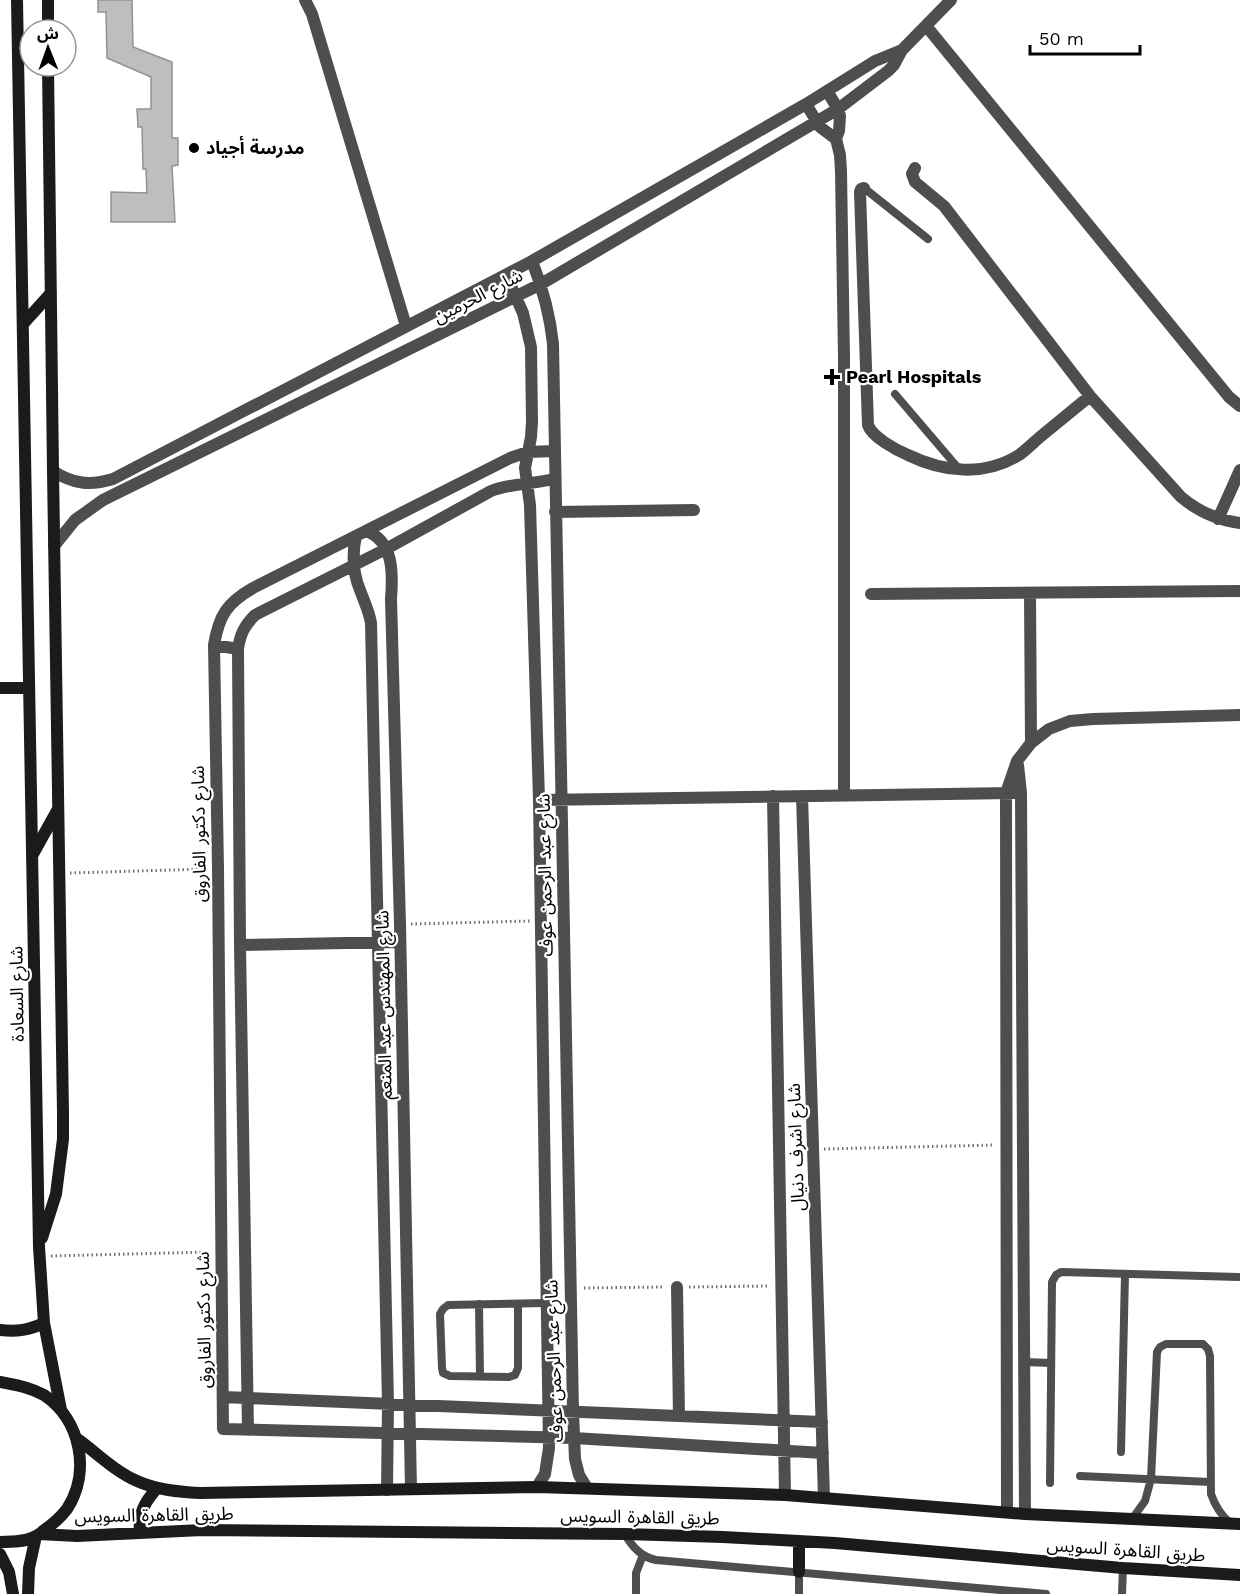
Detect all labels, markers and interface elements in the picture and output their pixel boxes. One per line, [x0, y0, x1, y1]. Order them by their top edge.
north arrow [18, 18, 78, 78]
scale bar [1030, 18, 1140, 56]
text: ش [37, 24, 59, 43]
text: 50 m [1039, 28, 1084, 49]
place label: مدرسة أجياد [206, 135, 304, 159]
marker: مدرسة أجياد [187, 141, 201, 155]
street label: شارع الحرمين [430, 264, 528, 331]
place label: Pearl Hospitals [846, 366, 982, 387]
marker: Pearl Hospitals [823, 368, 841, 386]
street label: شارع دكتور الفاروق [187, 765, 214, 903]
street label: شارع عبد الرحمن عوف [533, 793, 560, 957]
street label: شارع المهندس عبد المنعم [371, 910, 400, 1100]
street label: شارع السعادة [5, 946, 32, 1042]
street label: شارع اشرف دنيال [783, 1083, 812, 1211]
street label: شارع دكتور الفاروق [192, 1251, 219, 1389]
street label: شارع عبد الرحمن عوف [540, 1279, 571, 1443]
street label: طريق القاهرة السويس [74, 1503, 234, 1527]
street label: طريق القاهرة السويس [560, 1505, 720, 1529]
street label: طريق القاهرة السويس [1046, 1533, 1206, 1567]

